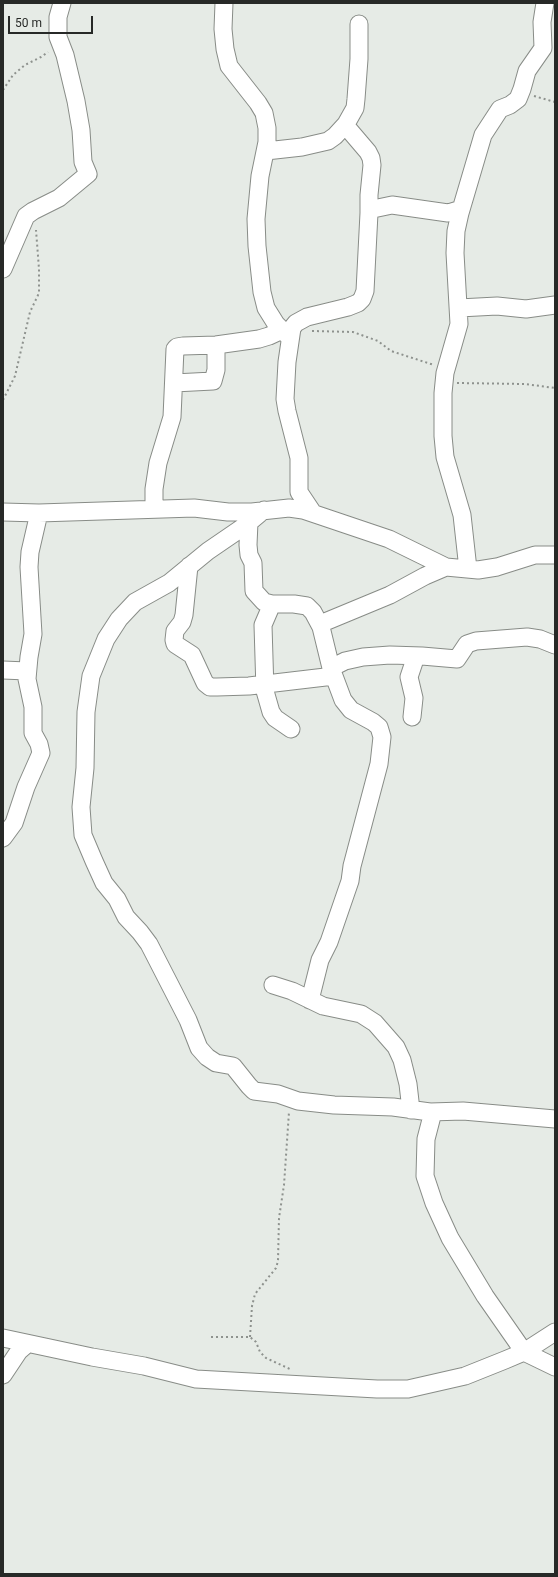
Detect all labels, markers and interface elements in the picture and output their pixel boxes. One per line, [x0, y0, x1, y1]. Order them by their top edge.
scale bar [10, 8, 95, 34]
text: 50 m [15, 16, 42, 30]

